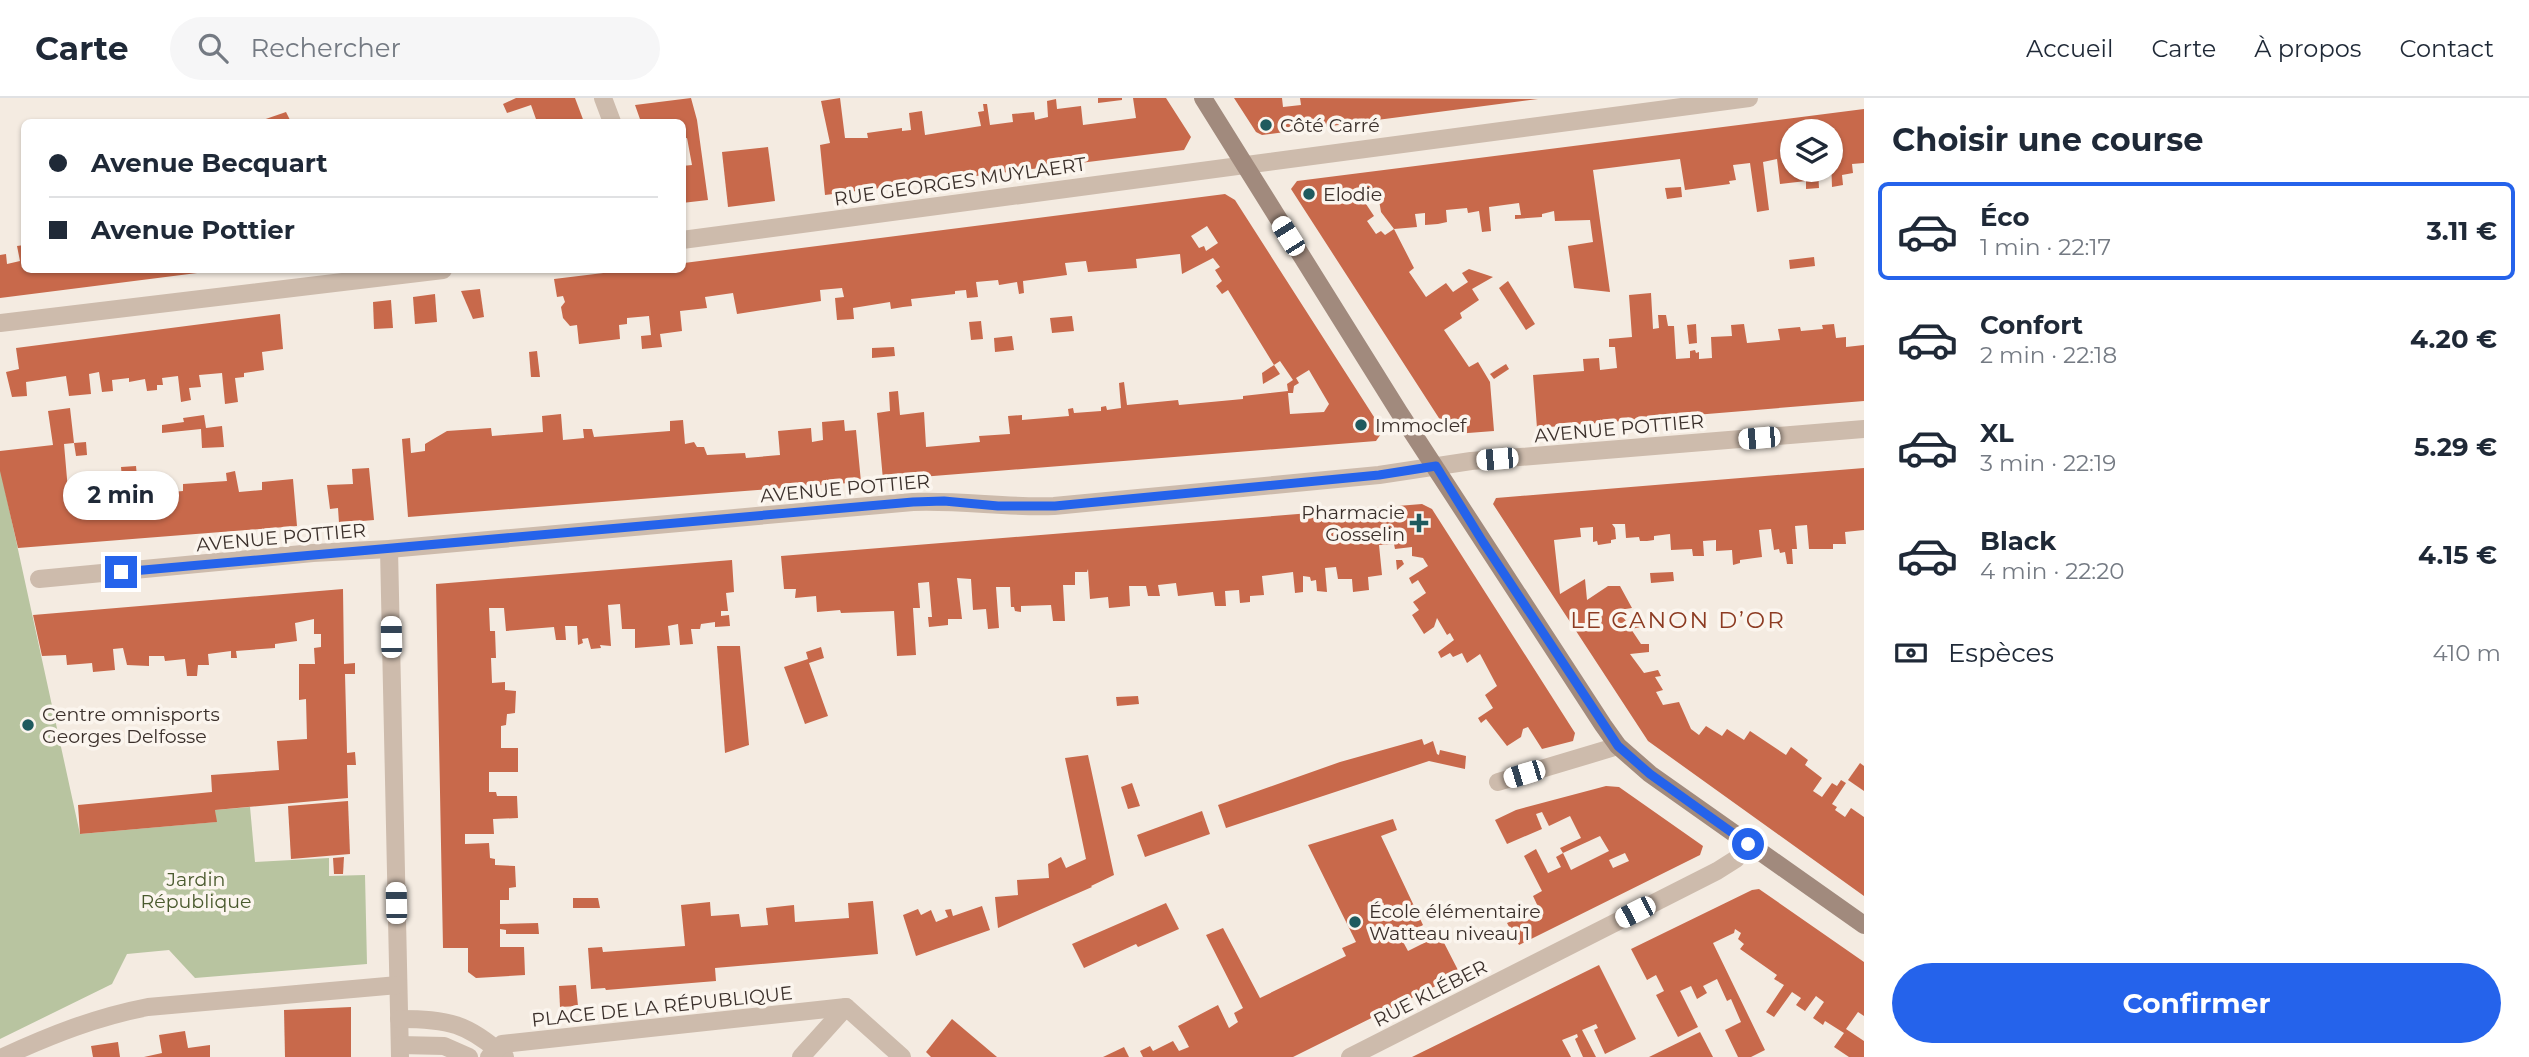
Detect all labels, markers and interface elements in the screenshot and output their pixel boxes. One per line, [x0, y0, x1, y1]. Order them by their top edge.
search box [170, 17, 660, 80]
text: Carte [35, 28, 128, 68]
icon: search [194, 29, 232, 67]
text: Rechercher [250, 32, 401, 64]
text: Accueil [2026, 34, 2113, 63]
text: Carte [2151, 34, 2216, 63]
text: À propos [2254, 34, 2361, 63]
text: Contact [2399, 34, 2494, 63]
place label: Côté Carré [1280, 114, 1380, 137]
marker: Côté Carré [1258, 117, 1274, 133]
map controls [1780, 119, 1843, 182]
button: layers [1780, 119, 1843, 182]
text: Choisir une course [1892, 120, 2204, 159]
text: Avenue Becquart [91, 147, 328, 179]
street label: RUE GEORGES MUYLAERT [833, 152, 1088, 211]
place label: Elodie [1323, 183, 1382, 206]
marker: Elodie [1301, 186, 1317, 202]
icon: car [1896, 200, 1959, 263]
text: Éco [1980, 201, 2030, 233]
car [1268, 213, 1309, 259]
text: Avenue Pottier [91, 214, 295, 246]
text: 3.11 € [2426, 215, 2497, 247]
text: 1 min · 22:17 [1980, 233, 2111, 261]
icon: car [1896, 308, 1959, 371]
text: Confort [1980, 309, 2083, 341]
text: 4.20 € [2410, 323, 2497, 355]
text: 2 min · 22:18 [1980, 341, 2117, 369]
street label: AVENUE POTTIER [1533, 410, 1705, 447]
place label: Immoclef [1375, 414, 1468, 437]
icon: car [1896, 416, 1959, 479]
marker: Immoclef [1353, 417, 1369, 433]
text: XL [1980, 417, 2014, 449]
car [1738, 426, 1781, 450]
text: 5.29 € [2414, 431, 2497, 463]
car [1476, 447, 1519, 471]
text: 3 min · 22:19 [1980, 449, 2116, 477]
callout: 2 min [63, 470, 179, 519]
street label: AVENUE POTTIER [759, 470, 931, 507]
text: 2 min [87, 481, 155, 509]
place label: Pharmacie Gosselin [1301, 501, 1405, 546]
marker: Pharmacie Gosselin [1411, 515, 1427, 531]
street label: AVENUE POTTIER [195, 519, 367, 556]
icon: car [1896, 524, 1959, 587]
text: Black [1980, 525, 2056, 557]
text: 4.15 € [2418, 539, 2497, 571]
route end [105, 556, 137, 588]
text: 4 min · 22:20 [1980, 557, 2124, 585]
district label: LE CANON D’OR [1570, 606, 1786, 634]
car [381, 616, 402, 658]
icon: cash [1892, 634, 1930, 672]
text: Espèces [1948, 637, 2054, 669]
text: 410 m [2432, 639, 2501, 667]
place label: Centre omnisports Georges Delfosse [42, 703, 220, 748]
marker: Centre omnisports Georges Delfosse [20, 717, 36, 733]
car [1501, 758, 1548, 790]
route start [1732, 828, 1764, 860]
park label: Jardin République [140, 868, 252, 913]
car [386, 882, 407, 924]
car [1612, 893, 1659, 931]
place label: École élémentaire Watteau niveau 1 [1369, 900, 1541, 945]
marker: École élémentaire Watteau niveau 1 [1347, 914, 1363, 930]
street label: RUE KLÉBER [1369, 955, 1491, 1032]
button: Confirmer [1892, 963, 2501, 1043]
street label: PLACE DE LA RÉPUBLIQUE [530, 981, 794, 1032]

